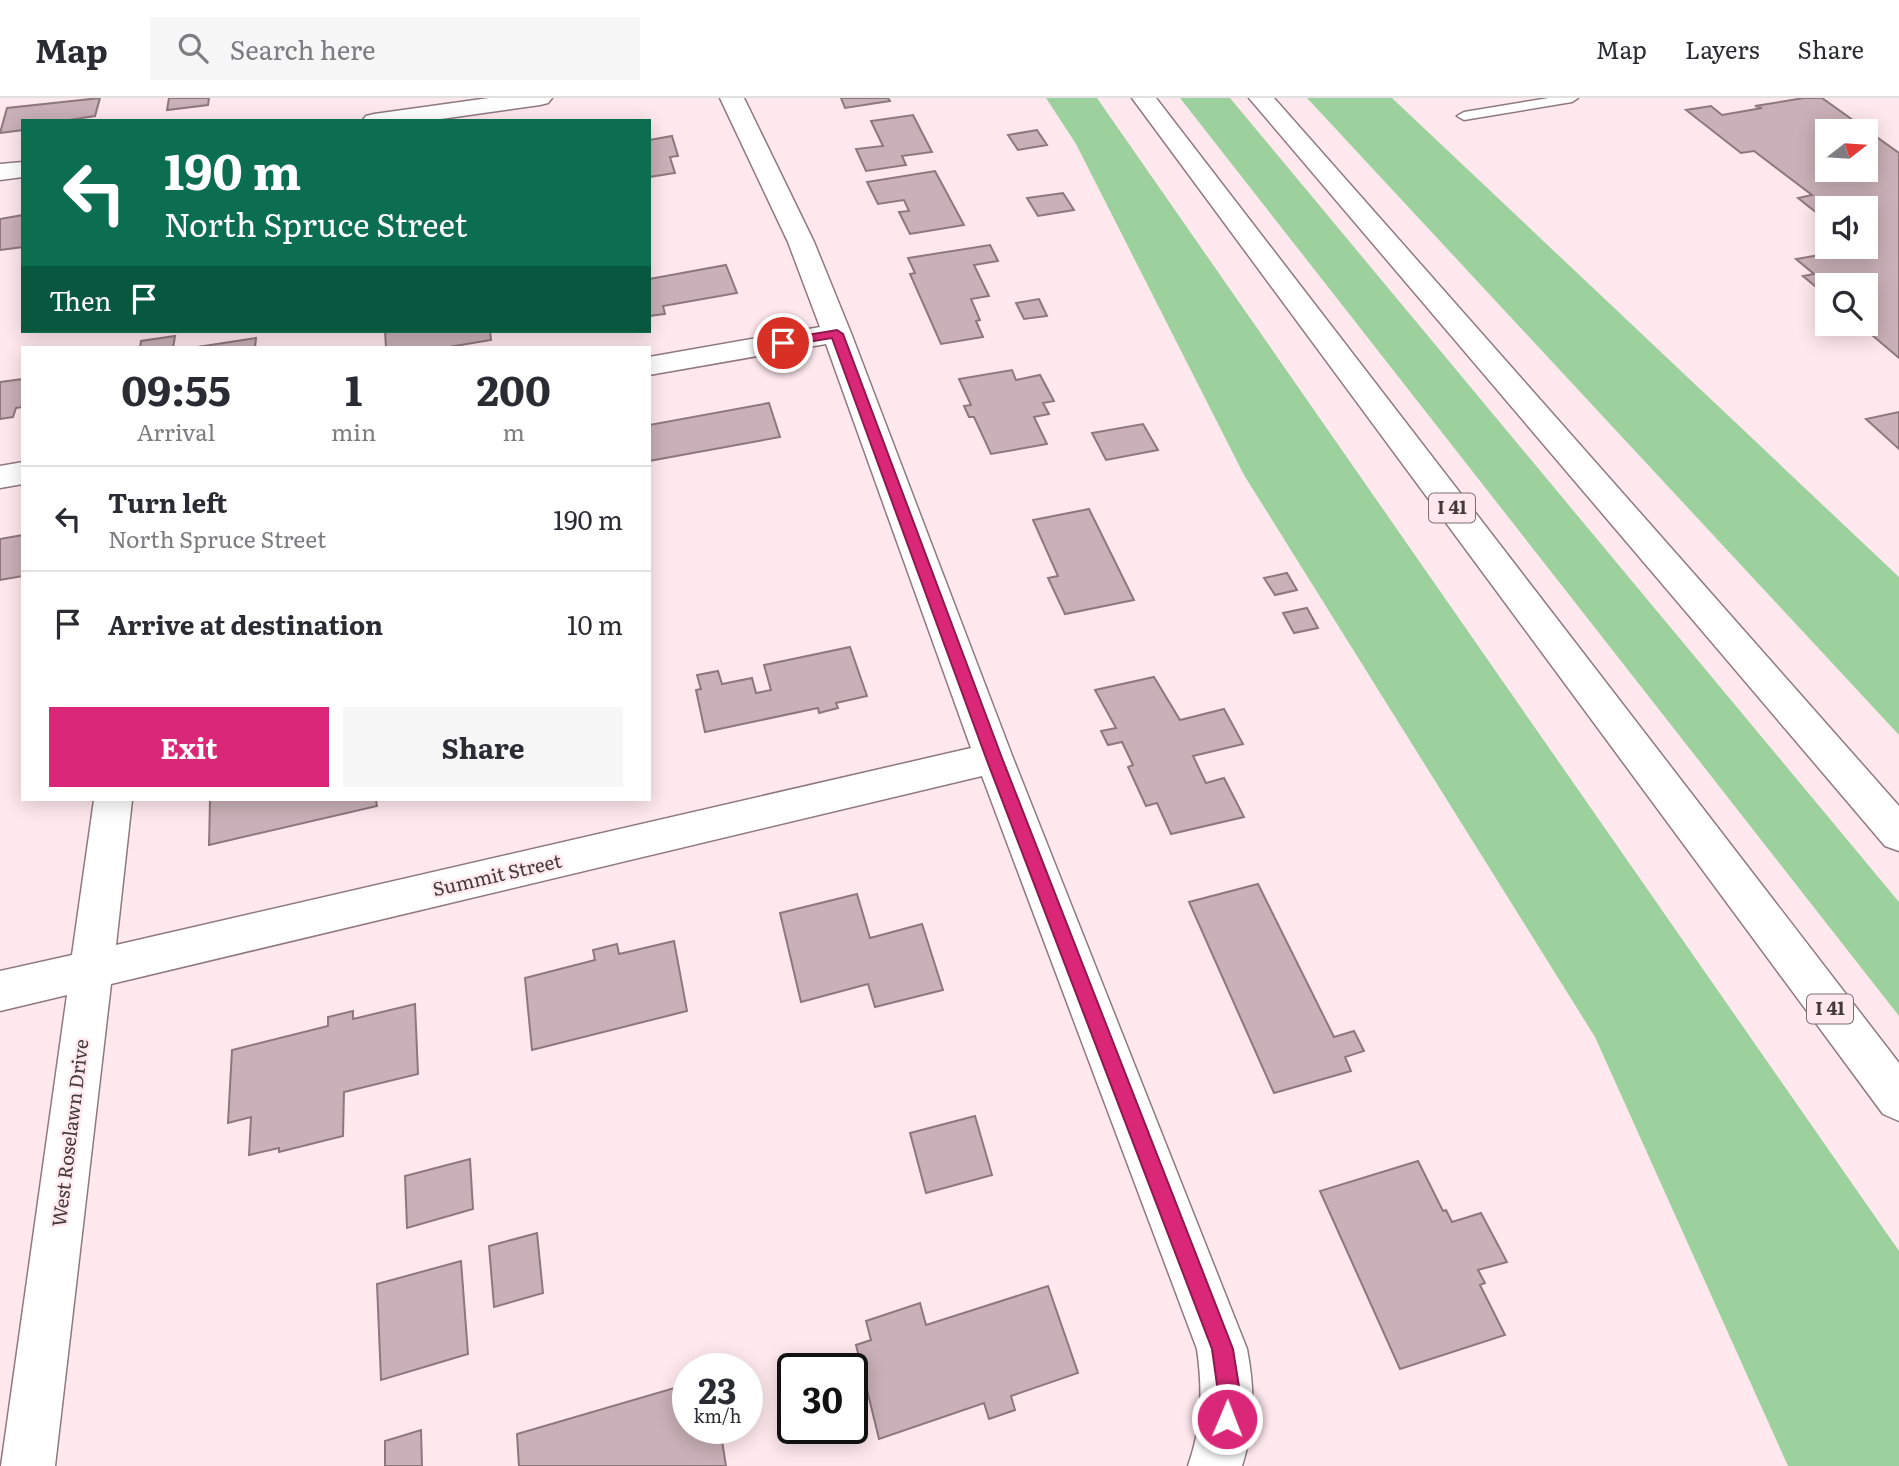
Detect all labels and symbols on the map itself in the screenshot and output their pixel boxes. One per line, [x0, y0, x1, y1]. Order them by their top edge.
north arrow [1815, 119, 1878, 182]
pin [753, 313, 813, 373]
road number: I 41 [1429, 494, 1475, 522]
street label: Summit Street [430, 846, 564, 902]
road number: I 41 [1807, 994, 1853, 1024]
street label: West Roselawn Drive [44, 1037, 94, 1229]
speed limit sign: 30 [777, 1353, 868, 1444]
position arrow [1190, 1382, 1264, 1456]

